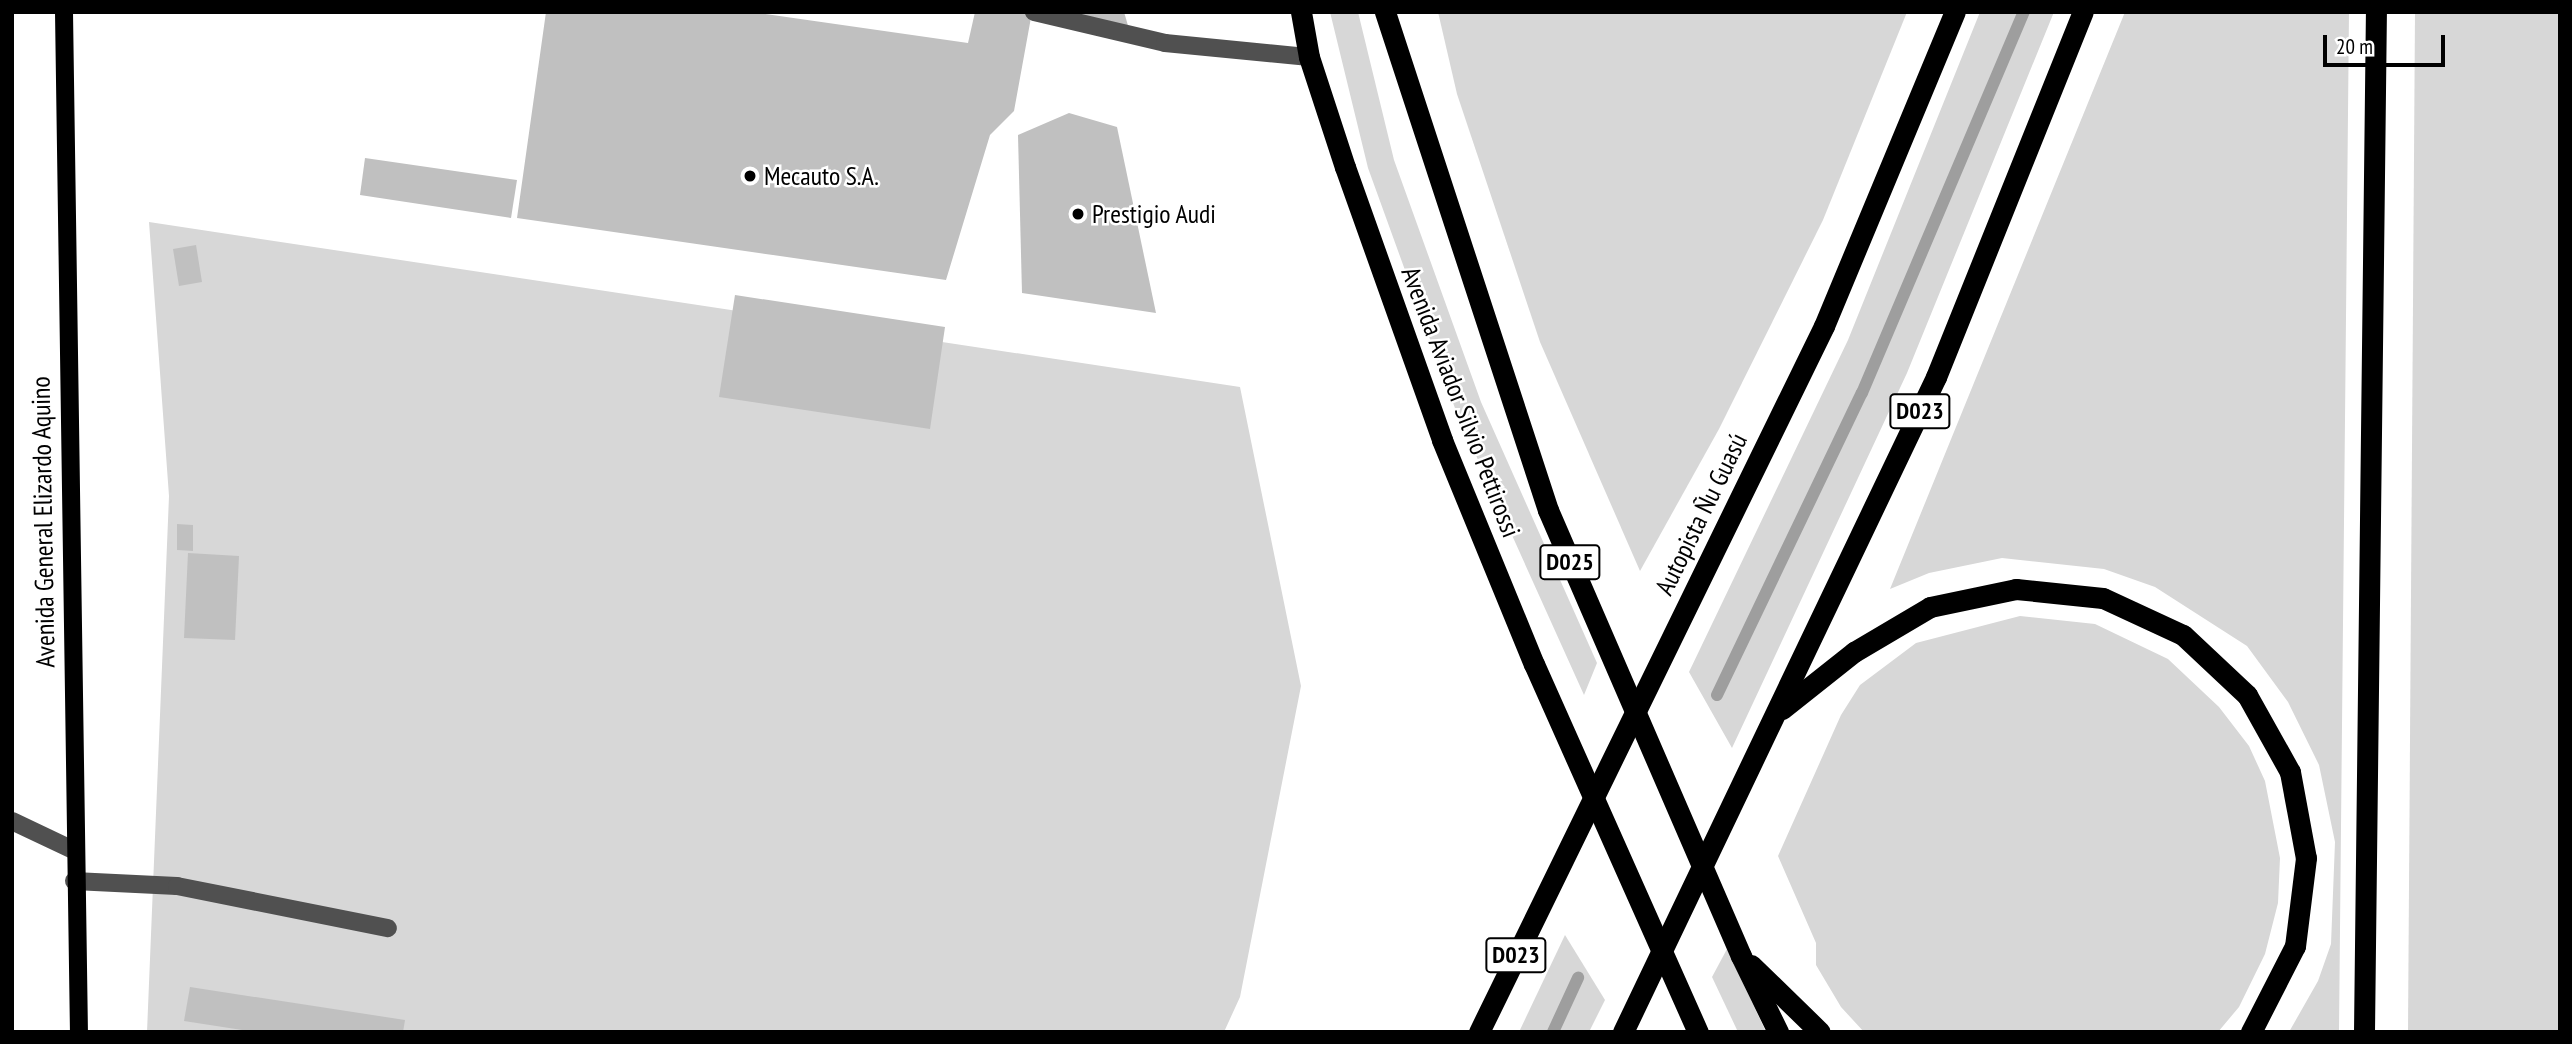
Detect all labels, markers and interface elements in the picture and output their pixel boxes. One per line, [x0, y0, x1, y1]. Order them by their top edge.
scale bar [2327, 21, 2450, 65]
text: 20 m [2336, 33, 2373, 60]
place label: Mecauto S.A. [764, 160, 879, 192]
marker: Mecauto S.A. [742, 168, 758, 184]
place label: Prestigio Audi [1092, 198, 1217, 230]
marker: Prestigio Audi [1070, 206, 1086, 222]
street label: Avenida Aviador Silvio Pettirossi [1395, 262, 1527, 542]
street label: Avenida General Elizardo Aquino [25, 376, 61, 668]
road number: D023 [1888, 390, 1952, 432]
street label: Autopista Ñu Guasú [1648, 428, 1754, 600]
road number: D025 [1538, 542, 1602, 582]
road number: D023 [1484, 934, 1548, 975]

